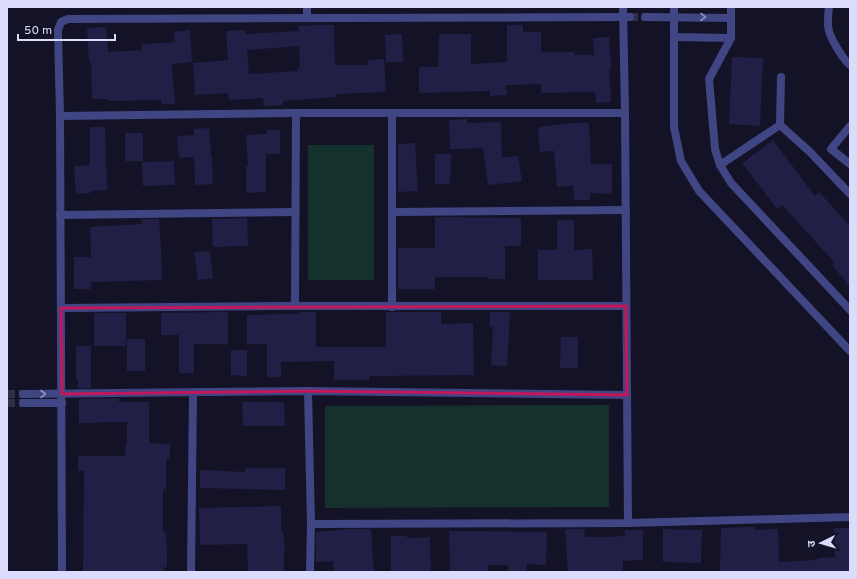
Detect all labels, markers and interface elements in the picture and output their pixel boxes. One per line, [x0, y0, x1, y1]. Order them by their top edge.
one-way arrow [700, 13, 706, 21]
scale bar [18, 16, 115, 42]
text: 50 m [24, 23, 52, 39]
one-way arrow [40, 390, 46, 398]
north arrow [801, 523, 841, 563]
text: उ [805, 539, 819, 548]

